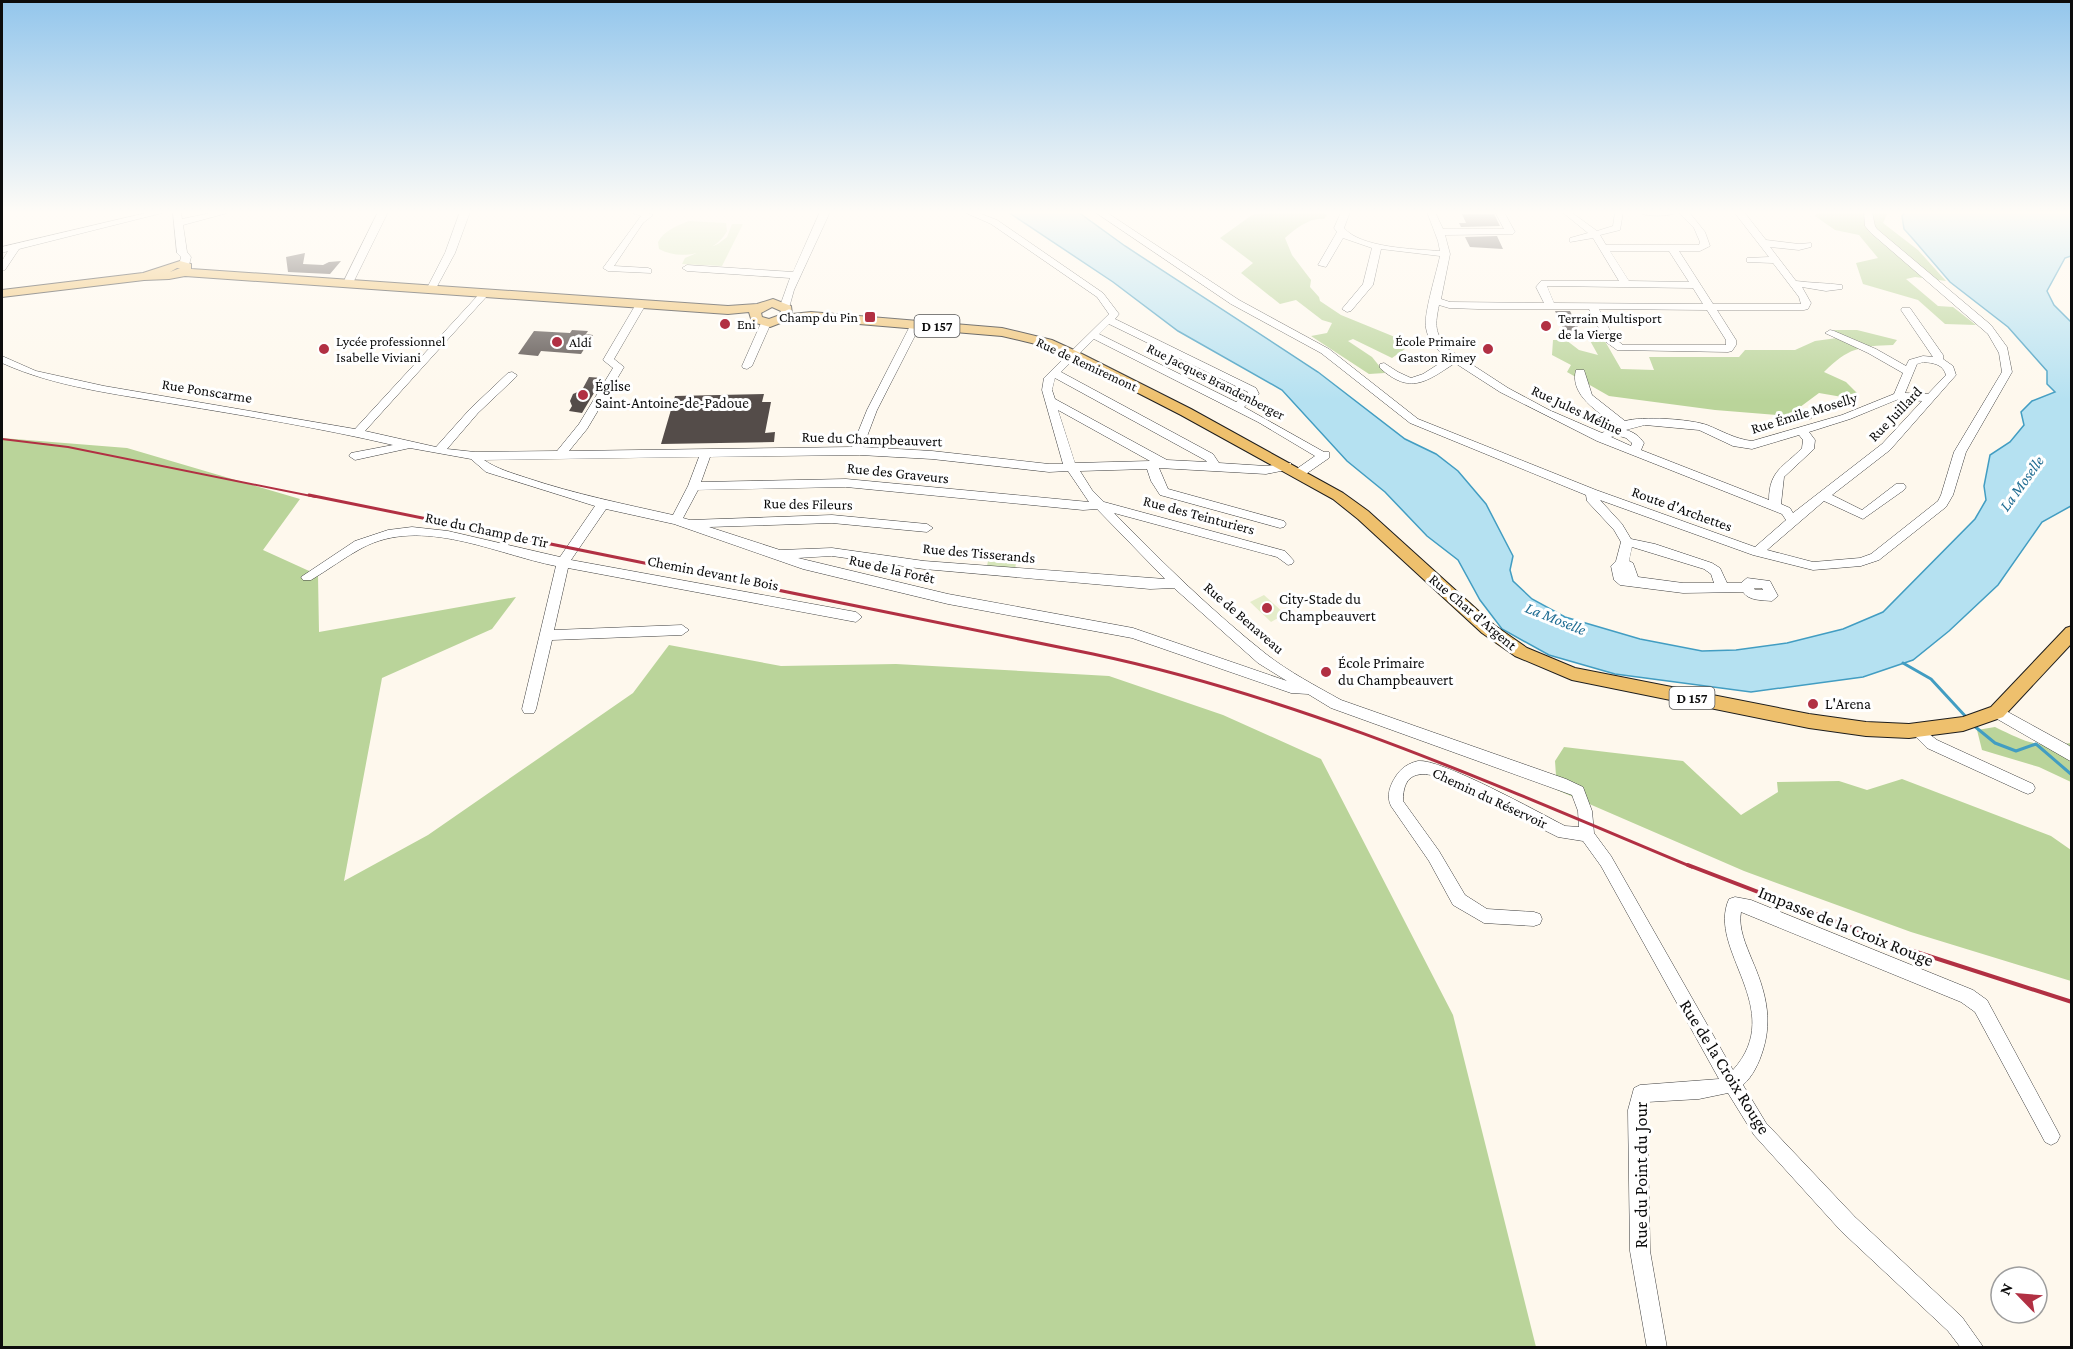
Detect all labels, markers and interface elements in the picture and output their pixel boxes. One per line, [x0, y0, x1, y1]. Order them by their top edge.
place label: Champ du Pin [779, 309, 858, 325]
marker: Champ du Pin [863, 310, 877, 324]
place label: Terrain Multisport de la Vierge [1558, 310, 1662, 342]
road number: D 157 [914, 315, 960, 337]
place label: Eni [737, 316, 756, 332]
marker: Eni [718, 317, 732, 331]
marker: Terrain Multisport de la Vierge [1539, 319, 1553, 333]
place label: Lycée professionnel Isabelle Viviani [336, 333, 446, 365]
place label: École Primaire Gaston Rimey [1395, 333, 1477, 365]
place label: Aldi [569, 334, 592, 350]
street label: Rue de Remiremont [1034, 334, 1140, 395]
marker: Aldi [550, 335, 564, 349]
street label: Rue Jacques Brandenberger [1145, 339, 1288, 423]
marker: Lycée professionnel Isabelle Viviani [317, 342, 331, 356]
marker: École Primaire Gaston Rimey [1481, 342, 1495, 356]
street label: Rue Ponscarme [161, 376, 254, 406]
place label: Église Saint-Antoine-de-Padoue [595, 378, 749, 411]
street label: Rue Jules Méline [1528, 382, 1625, 439]
street label: Rue Juillard [1865, 383, 1926, 445]
marker: Église Saint-Antoine-de-Padoue [576, 388, 590, 402]
street label: Rue Émile Moselly [1749, 389, 1859, 438]
street label: Rue du Champbeauvert [801, 429, 944, 450]
water label: La Moselle [1996, 453, 2047, 514]
street label: Rue des Graveurs [846, 460, 950, 486]
street label: Route d'Archettes [1630, 483, 1734, 535]
street label: Rue des Teinturiers [1142, 492, 1257, 538]
street label: Rue des Fileurs [763, 495, 853, 513]
street label: Rue du Champ de Tir [424, 509, 551, 552]
street label: Rue des Tisserands [922, 540, 1036, 566]
street label: Rue de la Forêt [848, 551, 937, 587]
street label: Chemin devant le Bois [646, 552, 780, 594]
street label: Rue Char d'Argent [1425, 571, 1521, 655]
street label: Rue de Benaveau [1201, 579, 1287, 657]
place label: City-Stade du Champbeauvert [1279, 591, 1377, 625]
water label: La Moselle [1523, 599, 1588, 638]
marker: City-Stade du Champbeauvert [1260, 601, 1274, 615]
place label: École Primaire du Champbeauvert [1338, 655, 1454, 689]
marker: École Primaire du Champbeauvert [1319, 665, 1333, 679]
road number: D 157 [1670, 687, 1714, 709]
place label: L'Arena [1825, 696, 1871, 712]
marker: L'Arena [1806, 697, 1820, 711]
street label: Chemin du Réservoir [1430, 764, 1551, 832]
street label: Impasse de la Croix Rouge [1755, 882, 1937, 970]
street label: Rue de la Croix Rouge [1676, 996, 1774, 1138]
street label: Rue du Point du Jour [1631, 1101, 1651, 1248]
north arrow [1989, 1265, 2049, 1325]
text: N [1996, 1280, 2016, 1297]

